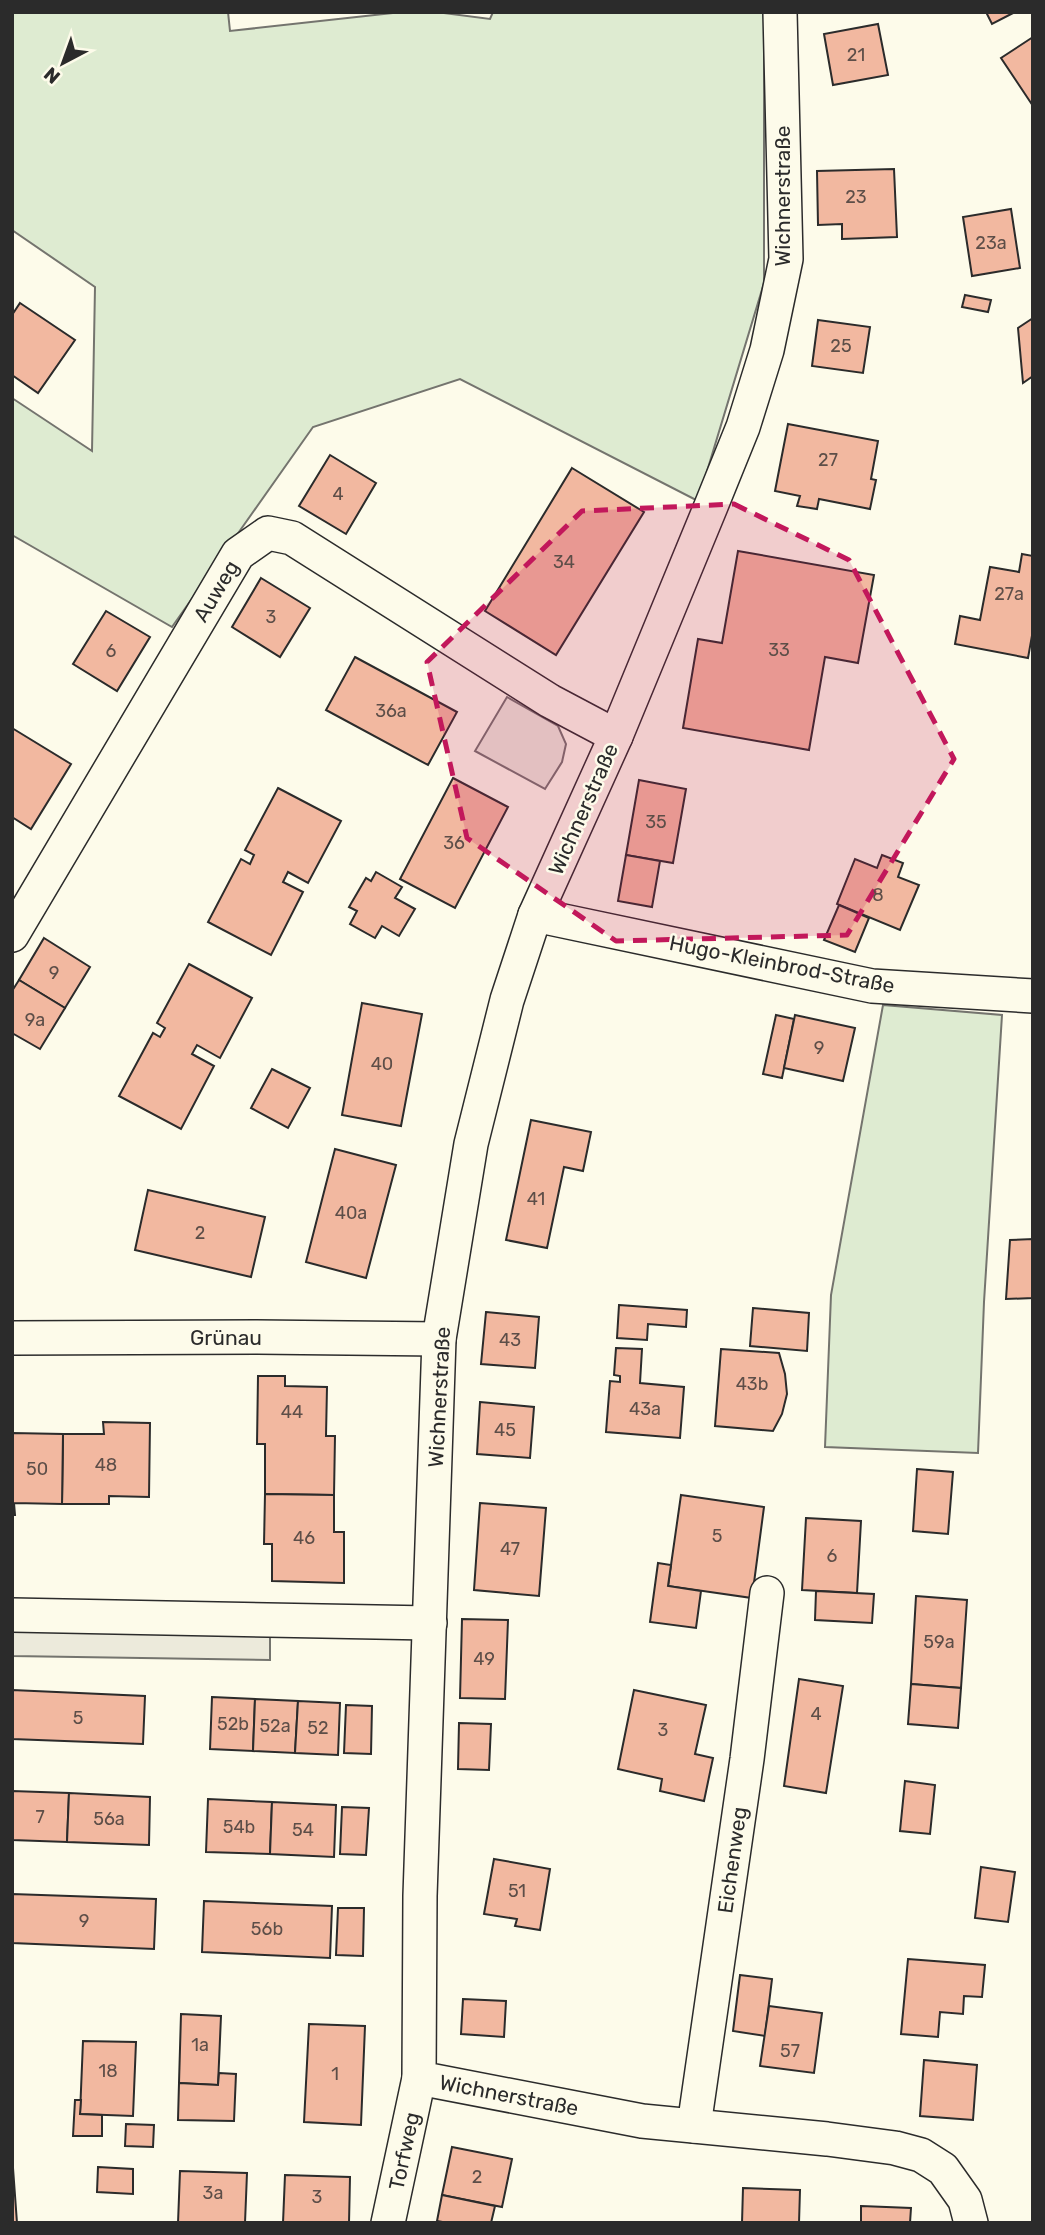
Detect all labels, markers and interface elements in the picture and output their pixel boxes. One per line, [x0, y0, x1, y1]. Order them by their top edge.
north arrow [28, 28, 98, 98]
house number: 21 [847, 44, 865, 66]
text: N [39, 62, 65, 89]
street label: Wichnerstraße [770, 125, 795, 267]
house number: 23 [845, 186, 867, 208]
house number: 23a [975, 232, 1007, 254]
house number: 25 [830, 335, 852, 357]
house number: 27 [818, 449, 838, 471]
house number: 4 [332, 483, 344, 505]
house number: 34 [553, 551, 575, 573]
street label: Auweg [188, 556, 244, 626]
house number: 27a [994, 583, 1024, 605]
house number: 3 [266, 606, 276, 628]
house number: 33 [768, 639, 790, 661]
house number: 6 [106, 640, 117, 662]
house number: 36a [375, 700, 407, 722]
street label: Wichnerstraße [543, 739, 623, 879]
house number: 35 [645, 811, 667, 833]
house number: 36 [443, 832, 465, 854]
house number: 8 [872, 884, 884, 906]
street label: Hugo-Kleinbrod-Straße [667, 930, 897, 998]
house number: 9 [49, 962, 59, 984]
house number: 9a [25, 1009, 45, 1031]
house number: 9 [814, 1037, 824, 1059]
house number: 40 [371, 1053, 393, 1075]
house number: 41 [527, 1188, 545, 1210]
house number: 40a [335, 1202, 367, 1224]
house number: 2 [195, 1222, 205, 1244]
street label: Grünau [190, 1325, 262, 1350]
street label: Wichnerstraße [423, 1326, 455, 1468]
house number: 43 [499, 1329, 521, 1351]
house number: 43b [736, 1373, 768, 1395]
house number: 43a [629, 1398, 661, 1420]
house number: 44 [281, 1401, 303, 1423]
house number: 45 [494, 1419, 516, 1441]
house number: 48 [95, 1454, 117, 1476]
house number: 50 [26, 1458, 48, 1480]
house number: 5 [712, 1525, 722, 1547]
house number: 46 [293, 1527, 315, 1549]
house number: 47 [500, 1538, 520, 1560]
house number: 6 [827, 1545, 838, 1567]
house number: 59a [923, 1631, 955, 1653]
house number: 49 [473, 1648, 495, 1670]
house number: 4 [810, 1703, 822, 1725]
house number: 5 [73, 1707, 83, 1729]
house number: 52b [217, 1713, 249, 1735]
house number: 52a [259, 1715, 291, 1737]
house number: 52 [307, 1717, 329, 1739]
house number: 3 [658, 1719, 668, 1741]
street label: Eichenweg [712, 1805, 752, 1915]
house number: 7 [35, 1806, 45, 1828]
house number: 56a [93, 1808, 125, 1830]
house number: 54b [223, 1816, 255, 1838]
house number: 54 [292, 1819, 314, 1841]
house number: 51 [508, 1880, 526, 1902]
house number: 9 [79, 1910, 89, 1932]
house number: 56b [251, 1918, 283, 1940]
house number: 1a [191, 2034, 209, 2056]
house number: 57 [780, 2040, 800, 2062]
house number: 18 [98, 2060, 118, 2082]
house number: 1 [331, 2063, 339, 2085]
street label: Wichnerstraße [437, 2069, 581, 2121]
street label: Torfweg [384, 2110, 424, 2192]
house number: 2 [472, 2166, 482, 2188]
house number: 3a [203, 2182, 223, 2204]
house number: 3 [312, 2186, 322, 2208]

